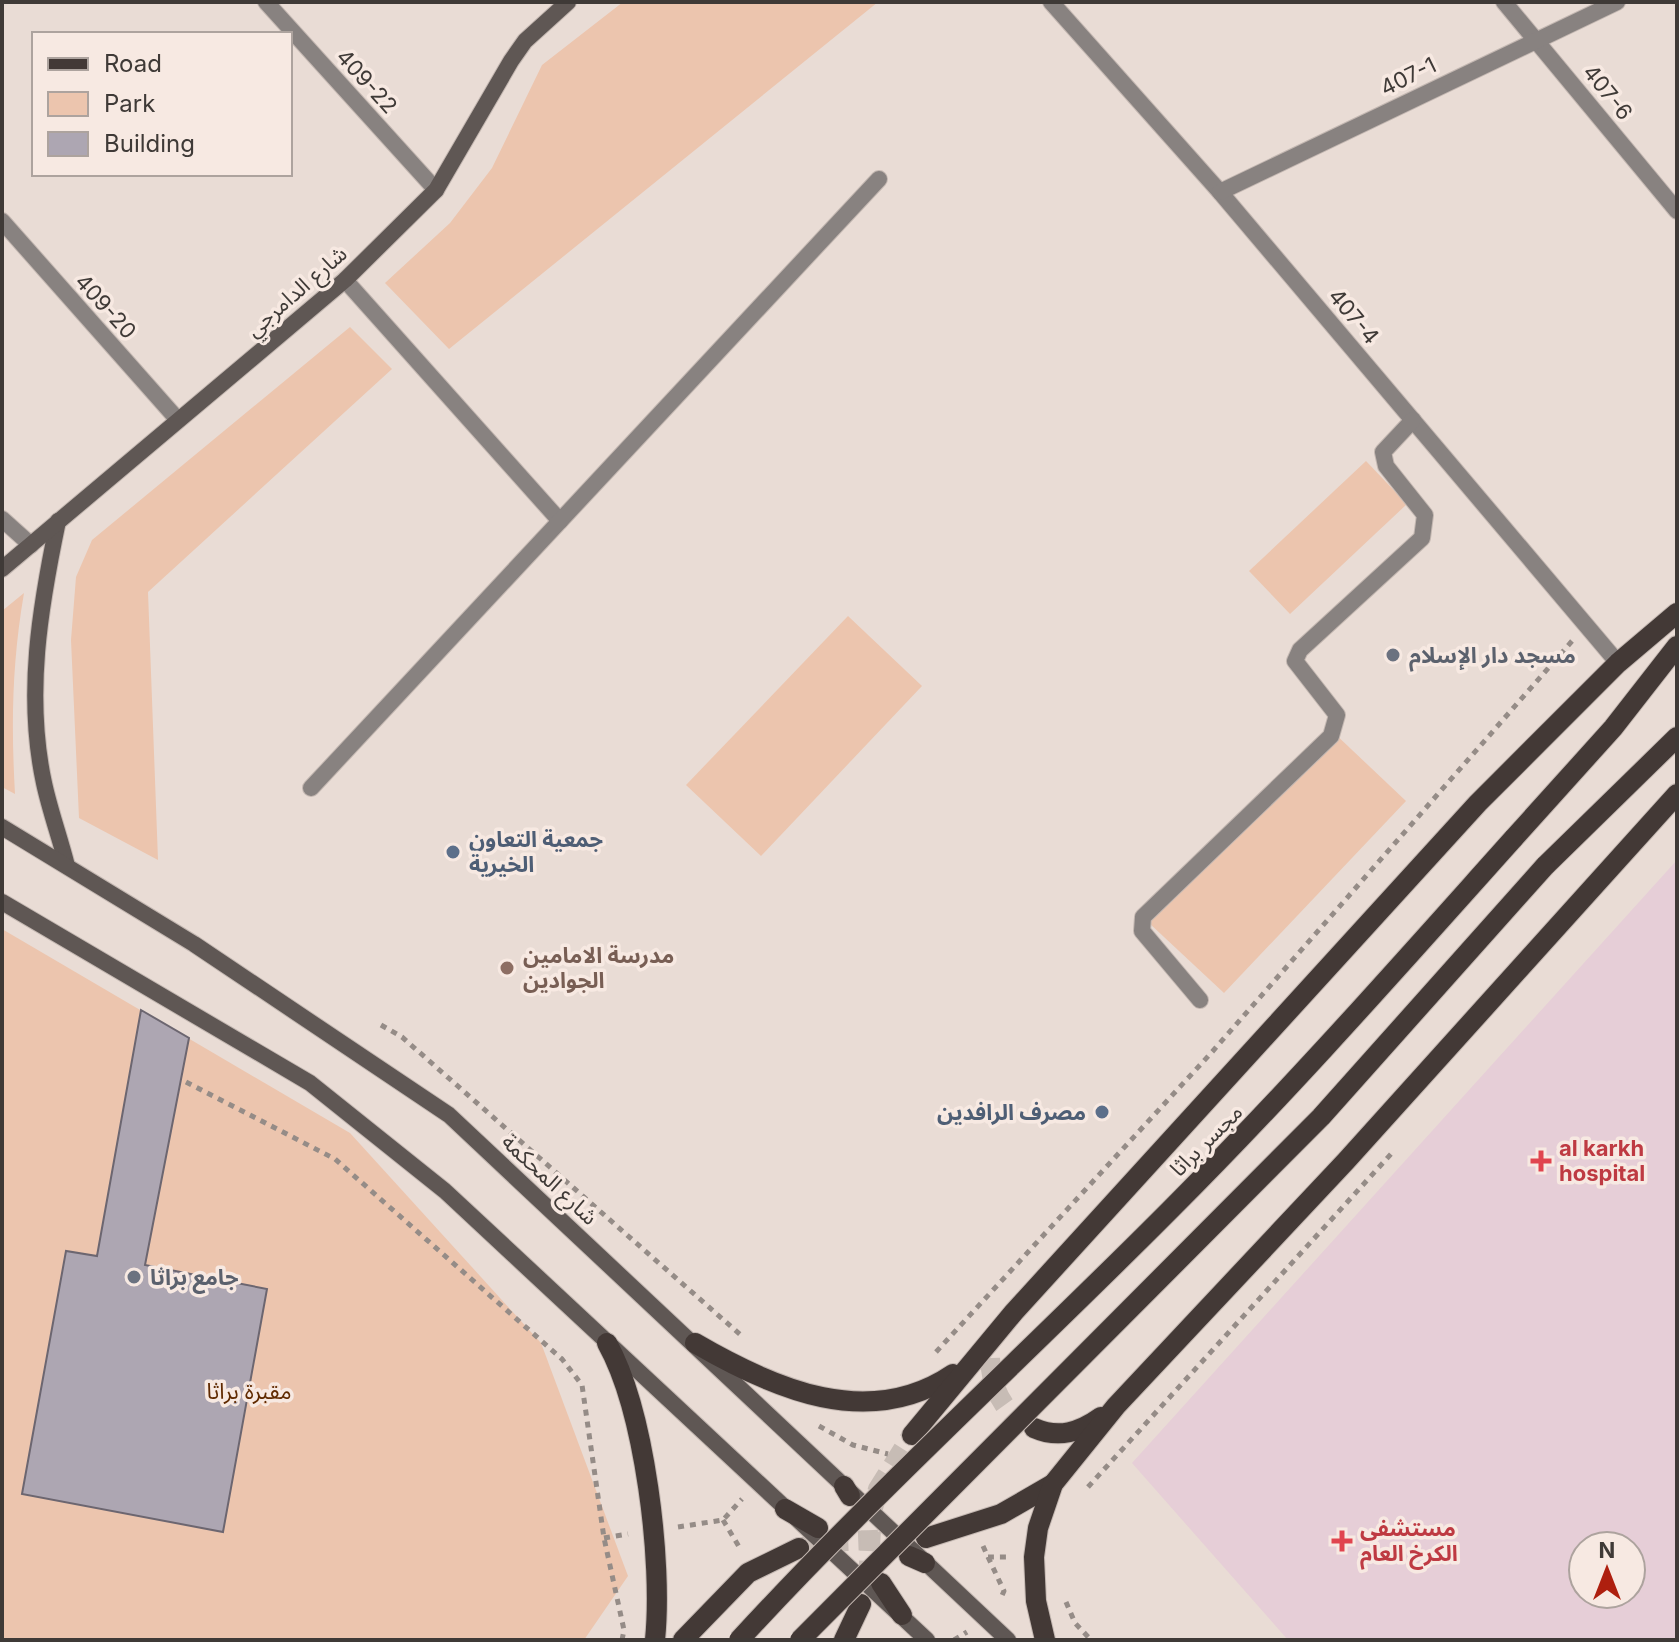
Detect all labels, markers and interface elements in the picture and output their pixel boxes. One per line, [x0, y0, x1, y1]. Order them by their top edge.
legend [32, 32, 292, 176]
street label: 409-22 [331, 43, 403, 119]
text: Road [104, 49, 162, 78]
street label: 407-1 [1376, 51, 1440, 101]
street label: 407-6 [1578, 59, 1638, 125]
text: Park [104, 89, 155, 118]
text: Building [104, 129, 195, 158]
street label: شارع الدامرجي [240, 240, 355, 345]
street label: 409-20 [70, 268, 142, 344]
street label: 407-4 [1323, 283, 1385, 349]
place label: مسجد دار الإسلام [1409, 642, 1576, 672]
marker: مسجد دار الإسلام [1384, 646, 1402, 664]
place label: جمعية التعاون الخيرية [469, 826, 603, 877]
marker: جمعية التعاون الخيرية [444, 843, 462, 861]
place label: مدرسة الامامين الجوادين [523, 942, 674, 993]
marker: مدرسة الامامين الجوادين [498, 959, 516, 977]
street label: مجسر براثا [1164, 1098, 1248, 1182]
place label: مصرف الرافدين [937, 1099, 1086, 1125]
marker: مصرف الرافدين [1093, 1103, 1111, 1121]
street label: شارع المحكمة [494, 1128, 603, 1233]
place label: al karkh hospital [1559, 1135, 1645, 1186]
marker: al karkh hospital [1530, 1150, 1552, 1172]
place label: جامع براثا [150, 1264, 239, 1294]
marker: جامع براثا [125, 1268, 143, 1286]
park label: مقبرة براثا [206, 1378, 292, 1404]
place label: مستشفى الكرخ العام [1360, 1515, 1458, 1570]
marker: مستشفى الكرخ العام [1331, 1530, 1353, 1552]
north arrow [1567, 1530, 1647, 1610]
text: N [1599, 1537, 1615, 1563]

